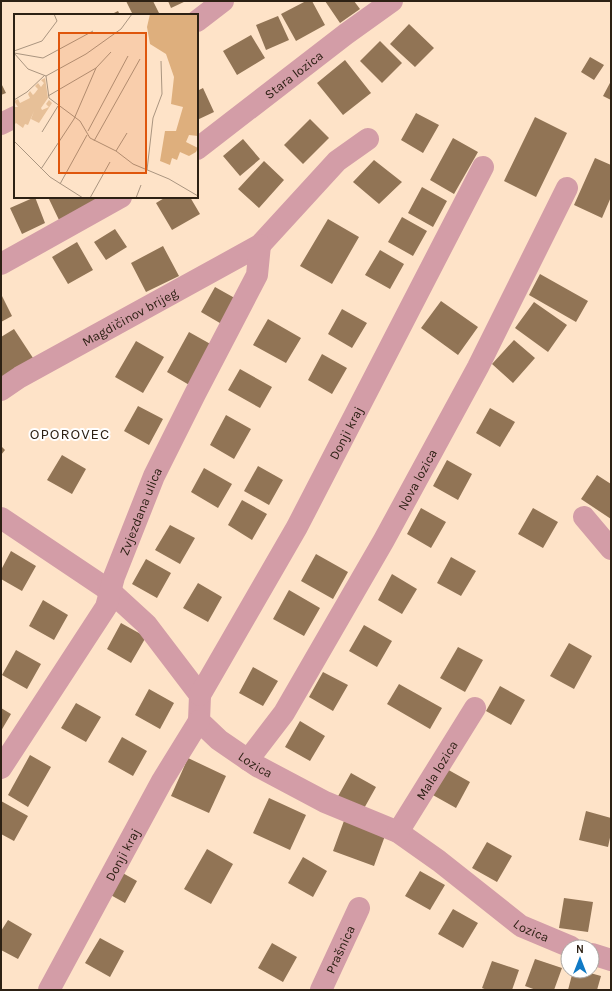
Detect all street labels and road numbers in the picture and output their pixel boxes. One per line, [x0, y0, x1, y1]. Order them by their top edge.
street label: Stara lozica [261, 47, 326, 102]
street label: Magdičinov brijeg [79, 284, 180, 349]
street label: Donji kraj [326, 404, 366, 462]
street label: Nova lozica [394, 446, 440, 513]
street label: Zvjezdana ulica [116, 465, 165, 557]
street label: Mala lozica [413, 738, 460, 802]
street label: Lozica [236, 748, 275, 780]
street label: Donji kraj [102, 826, 143, 884]
street label: Lozica [511, 916, 552, 945]
street label: Prašnica [322, 923, 358, 976]

